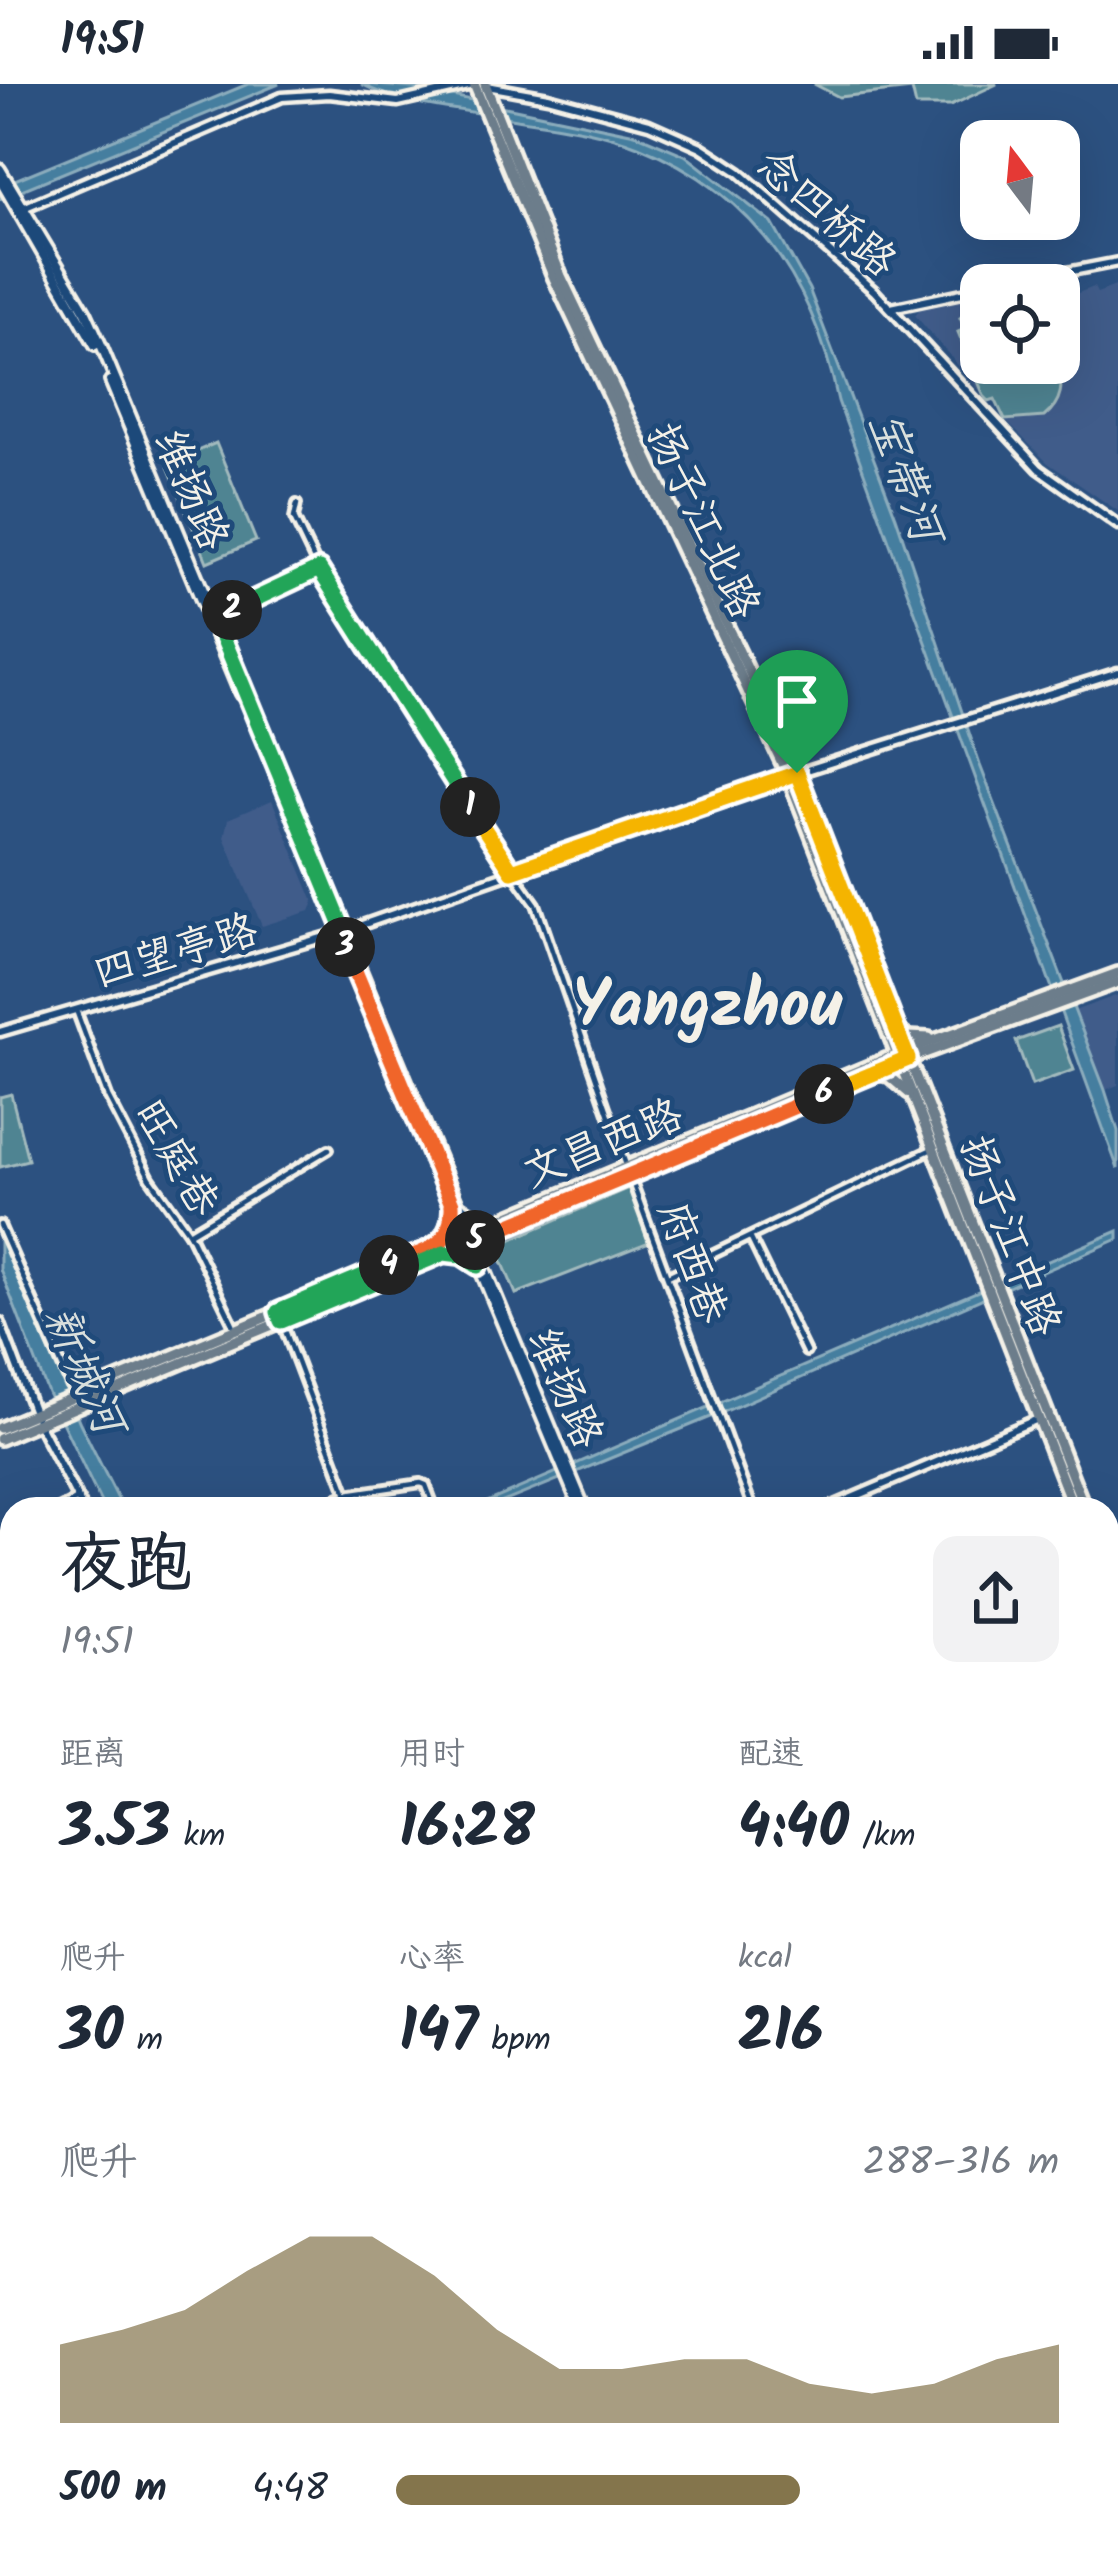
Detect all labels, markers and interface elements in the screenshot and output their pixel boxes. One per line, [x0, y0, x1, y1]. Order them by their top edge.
text: 19:51 [60, 6, 144, 78]
north arrow [960, 120, 1080, 240]
map controls [960, 120, 1080, 384]
street label: 念四桥路 [740, 134, 911, 295]
button: locate [960, 264, 1080, 384]
water label: 宝带河 [846, 402, 963, 560]
street label: 扬子江北路 [627, 412, 777, 631]
street label: 维扬路 [134, 419, 245, 561]
pin: 2 [202, 580, 262, 640]
text: 2 [222, 583, 242, 636]
pin [746, 650, 848, 773]
icon: arrive [764, 668, 830, 734]
pin: 1 [440, 777, 500, 837]
text: 1 [465, 780, 475, 833]
street label: 四望亭路 [86, 898, 266, 1009]
pin: 3 [315, 917, 375, 977]
text: 3 [336, 920, 354, 973]
district label: Yangzhou [572, 956, 843, 1061]
pin: 6 [794, 1064, 854, 1124]
text: 6 [815, 1067, 833, 1120]
street label: 文昌西路 [513, 1083, 694, 1208]
street label: 旺庭巷 [114, 1087, 235, 1230]
street label: 扬子江中路 [940, 1126, 1078, 1346]
street label: 府西巷 [638, 1193, 744, 1334]
pin: 5 [445, 1210, 505, 1270]
text: 5 [467, 1213, 483, 1266]
pin: 4 [359, 1235, 419, 1295]
text: 4 [380, 1238, 398, 1291]
water label: 新城河 [22, 1294, 146, 1453]
street label: 维扬路 [508, 1317, 619, 1459]
text: 夜跑 [60, 1515, 192, 1620]
button: share [933, 1536, 1059, 1662]
text: 19:51 [60, 1613, 134, 1675]
text: 距离 [60, 1729, 126, 1782]
text: 用时 [399, 1729, 465, 1782]
text: 配速 [738, 1729, 804, 1782]
text: 3.53 [60, 1782, 170, 1878]
text: 16:28 [399, 1782, 535, 1878]
text: 4:40 [738, 1782, 849, 1878]
text: km [170, 1811, 225, 1864]
text: /km [849, 1811, 916, 1864]
text: 爬升 [60, 1933, 126, 1986]
text: 心率 [399, 1933, 465, 1986]
text: kcal [738, 1933, 792, 1986]
text: 30 [60, 1986, 124, 2082]
text: 147 [399, 1986, 478, 2082]
text: 216 [738, 1986, 824, 2082]
text: m [124, 2015, 163, 2068]
text: bpm [478, 2015, 551, 2068]
text: 爬升 [60, 2133, 138, 2195]
text: 288–316 m [863, 2133, 1059, 2195]
text: 500 m [60, 2459, 167, 2521]
text: 4:48 [252, 2459, 328, 2521]

